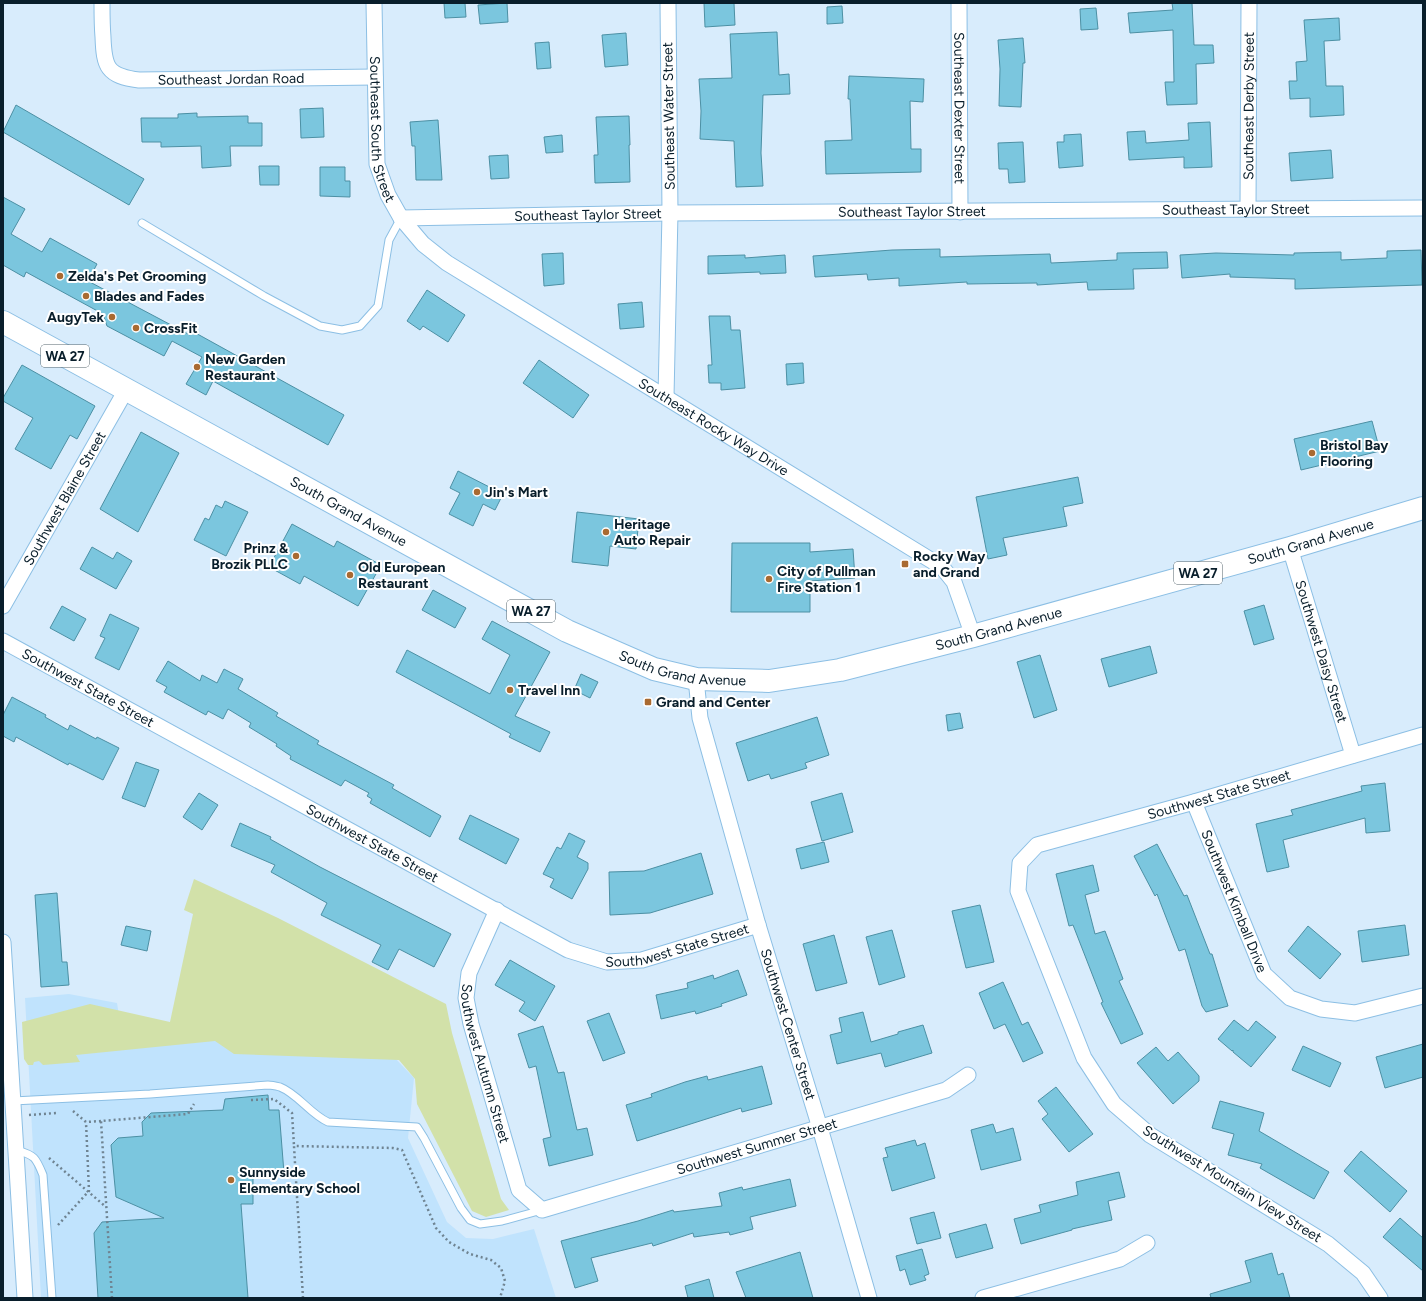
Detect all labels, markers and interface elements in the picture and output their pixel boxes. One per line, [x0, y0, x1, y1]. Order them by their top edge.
street label: Southeast Dexter Street [951, 32, 968, 184]
street label: Southeast Derby Street [1240, 32, 1257, 180]
street label: Southeast Water Street [659, 42, 679, 190]
street label: Southeast South Street [366, 56, 399, 205]
street label: Southeast Jordan Road [158, 69, 304, 88]
street label: Southeast Taylor Street [1162, 200, 1310, 218]
street label: Southeast Taylor Street [838, 202, 986, 220]
street label: Southeast Taylor Street [514, 205, 662, 224]
place label: Zelda's Pet Grooming [68, 268, 206, 285]
marker: Zelda's Pet Grooming [55, 271, 65, 281]
place label: Blades and Fades [94, 288, 205, 305]
marker: Blades and Fades [81, 291, 91, 301]
place label: AugyTek [47, 309, 104, 326]
marker: AugyTek [107, 312, 117, 322]
place label: CrossFit [144, 320, 198, 337]
marker: CrossFit [131, 323, 141, 333]
road number: WA 27 [41, 345, 89, 367]
place label: New Garden Restaurant [205, 351, 286, 384]
marker: New Garden Restaurant [192, 362, 202, 372]
street label: Southeast Rocky Way Drive [636, 374, 792, 479]
street label: Southwest Blaine Street [19, 428, 109, 568]
place label: Bristol Bay Flooring [1320, 437, 1389, 470]
marker: Bristol Bay Flooring [1307, 448, 1317, 458]
street label: South Grand Avenue [287, 472, 410, 550]
place label: Jin's Mart [485, 484, 548, 501]
marker: Jin's Mart [472, 487, 482, 497]
street label: South Grand Avenue [1246, 515, 1376, 568]
place label: Heritage Auto Repair [614, 516, 691, 549]
marker: Heritage Auto Repair [601, 527, 611, 537]
place label: Prinz & Brozik PLLC [211, 540, 289, 573]
place label: Rocky Way and Grand [913, 548, 986, 581]
marker: Prinz & Brozik PLLC [291, 551, 301, 561]
place label: Old European Restaurant [358, 559, 445, 592]
marker: Rocky Way and Grand [900, 559, 910, 569]
road number: WA 27 [1174, 562, 1222, 584]
place label: City of Pullman Fire Station 1 [777, 563, 876, 596]
marker: Old European Restaurant [345, 570, 355, 580]
marker: City of Pullman Fire Station 1 [764, 574, 774, 584]
street label: Southwest Daisy Street [1292, 578, 1351, 725]
road number: WA 27 [507, 600, 555, 622]
street label: South Grand Avenue [933, 603, 1064, 654]
street label: Southwest State Street [19, 645, 157, 731]
street label: South Grand Avenue [616, 646, 747, 689]
place label: Travel Inn [518, 682, 580, 699]
marker: Travel Inn [505, 685, 515, 695]
place label: Grand and Center [656, 694, 771, 711]
marker: Grand and Center [643, 697, 653, 707]
street label: Southwest State Street [1145, 766, 1292, 823]
street label: Southwest State Street [303, 800, 441, 886]
street label: Southwest Kimball Drive [1198, 827, 1271, 975]
street label: Southwest State Street [605, 920, 751, 971]
street label: Southwest Center Street [757, 947, 819, 1102]
street label: Southwest Autumn Street [457, 983, 513, 1145]
street label: Southwest Summer Street [675, 1114, 839, 1178]
street label: Southwest Mountain View Street [1139, 1122, 1325, 1246]
place label: Sunnyside Elementary School [239, 1164, 360, 1197]
marker: Sunnyside Elementary School [226, 1175, 236, 1185]

